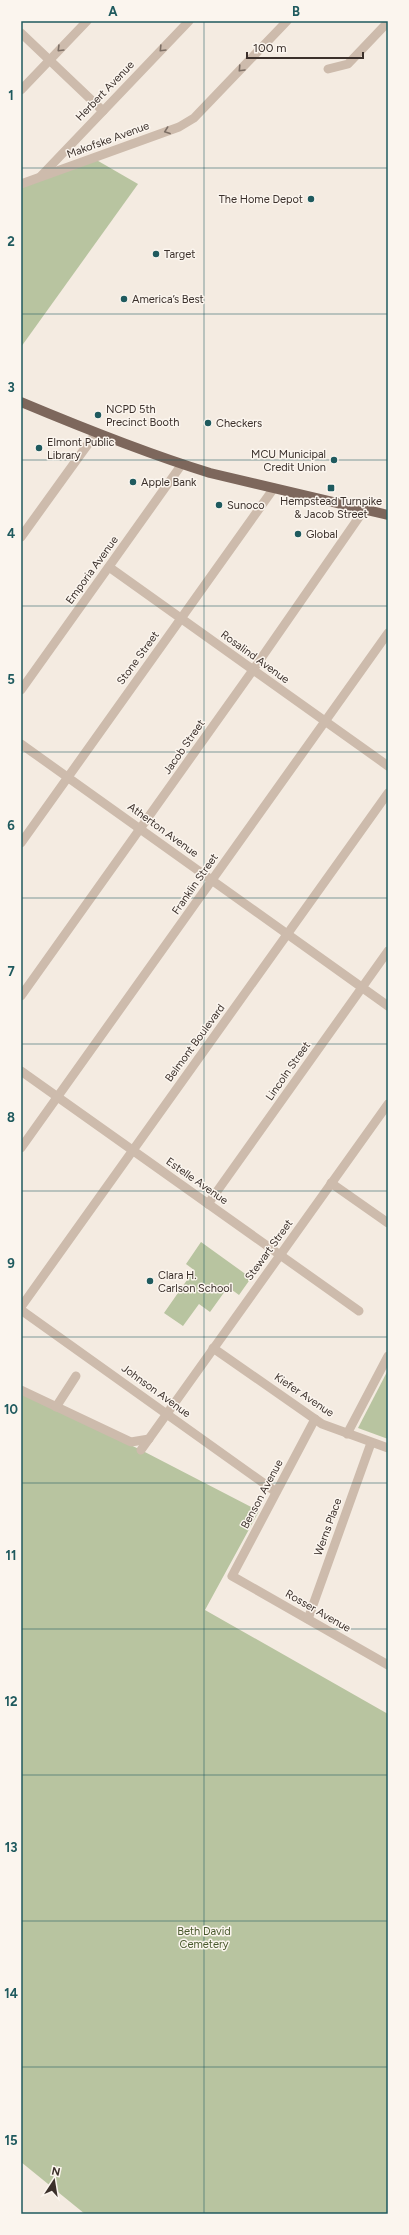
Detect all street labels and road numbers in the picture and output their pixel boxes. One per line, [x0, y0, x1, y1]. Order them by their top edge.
street label: Herbert Avenue [73, 58, 137, 124]
street label: Makofske Avenue [65, 119, 151, 161]
street label: Emporia Avenue [63, 534, 121, 606]
street label: Rosalind Avenue [218, 628, 292, 686]
street label: Stone Street [114, 629, 162, 687]
street label: Jacob Street [160, 717, 208, 777]
street label: Atherton Avenue [125, 800, 201, 860]
street label: Franklin Street [169, 851, 221, 917]
street label: Belmont Boulevard [162, 1002, 228, 1084]
street label: Lincoln Street [263, 1039, 313, 1103]
street label: Estelle Avenue [164, 1155, 230, 1207]
street label: Stewart Street [243, 1217, 295, 1283]
street label: Johnson Avenue [119, 1362, 193, 1420]
street label: Kiefer Avenue [272, 1370, 336, 1420]
street label: Benson Avenue [238, 1457, 286, 1531]
street label: Werns Place [312, 1496, 344, 1558]
street label: Rosser Avenue [283, 1587, 353, 1635]

